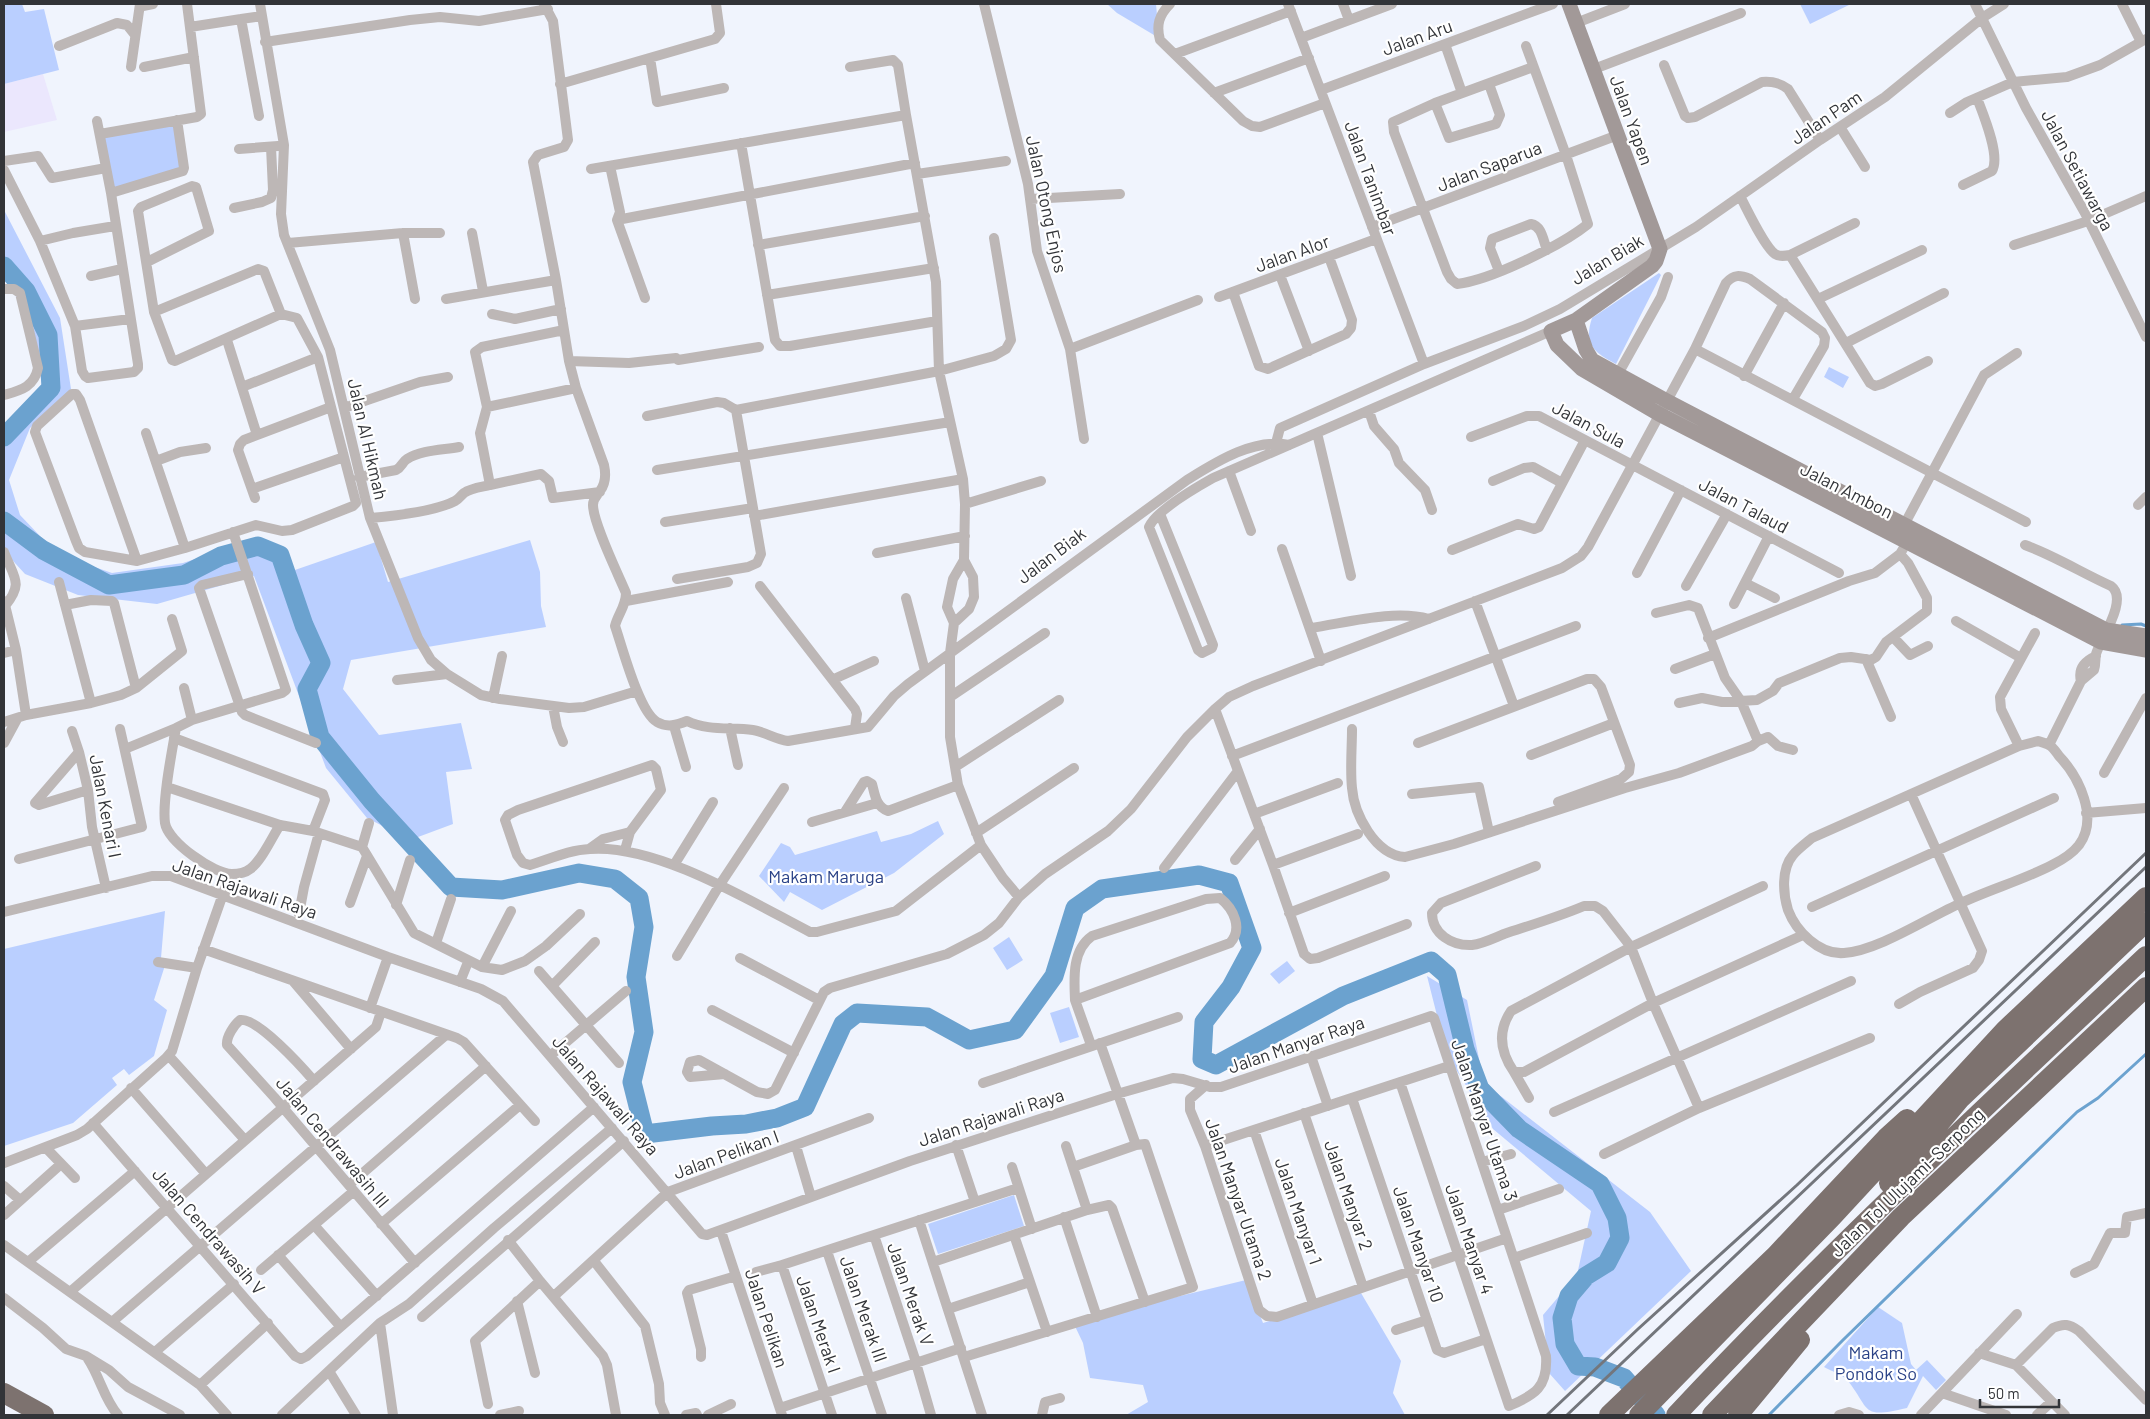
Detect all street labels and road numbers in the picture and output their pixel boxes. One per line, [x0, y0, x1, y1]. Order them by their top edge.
street label: Jalan Aru [1379, 14, 1455, 60]
street label: Jalan Yapen [1606, 72, 1658, 168]
street label: Jalan Pam [1786, 85, 1866, 149]
street label: Jalan Setiawarga [2037, 106, 2119, 234]
street label: Jalan Tanimbar [1340, 118, 1402, 239]
street label: Jalan Otong Enjos [1022, 133, 1072, 275]
street label: Jalan Saparua [1434, 136, 1544, 196]
street label: Jalan Alor [1252, 229, 1333, 277]
street label: Jalan Biak [1567, 229, 1647, 289]
street label: Jalan Al Hikmah [343, 376, 393, 502]
street label: Jalan Sula [1549, 396, 1629, 452]
street label: Jalan Ambon [1797, 457, 1897, 523]
street label: Jalan Talaud [1695, 472, 1793, 538]
street label: Jalan Biak [1012, 522, 1090, 588]
street label: Jalan Kenari I [85, 752, 127, 860]
street label: Jalan Rajawali Raya [170, 853, 320, 923]
street label: Jalan Manyar Raya [1225, 1010, 1367, 1078]
street label: Jalan Rajawali Raya [548, 1031, 664, 1159]
street label: Jalan Manyar Utama 3 [1447, 1036, 1523, 1204]
street label: Jalan Cendrawasih III [272, 1072, 394, 1212]
street label: Jalan Rajawali Raya [915, 1083, 1067, 1151]
street label: Jalan Tol Ulujami–Serpong [1826, 1103, 1988, 1261]
street label: Jalan Manyar Utama 2 [1201, 1115, 1277, 1283]
street label: Jalan Pelikan I [670, 1125, 782, 1183]
street label: Jalan Manyar 2 [1320, 1137, 1378, 1253]
street label: Jalan Manyar 1 [1270, 1155, 1328, 1267]
street label: Jalan Cendrawasih V [148, 1163, 270, 1299]
street label: Jalan Manyar 4 [1441, 1181, 1499, 1297]
street label: Jalan Manyar 10 [1389, 1183, 1449, 1305]
street label: Jalan Merak V [883, 1240, 939, 1349]
street label: Jalan Merak III [836, 1253, 892, 1365]
street label: Jalan Pelikan [741, 1266, 793, 1370]
street label: Jalan Merak I [792, 1272, 846, 1376]

